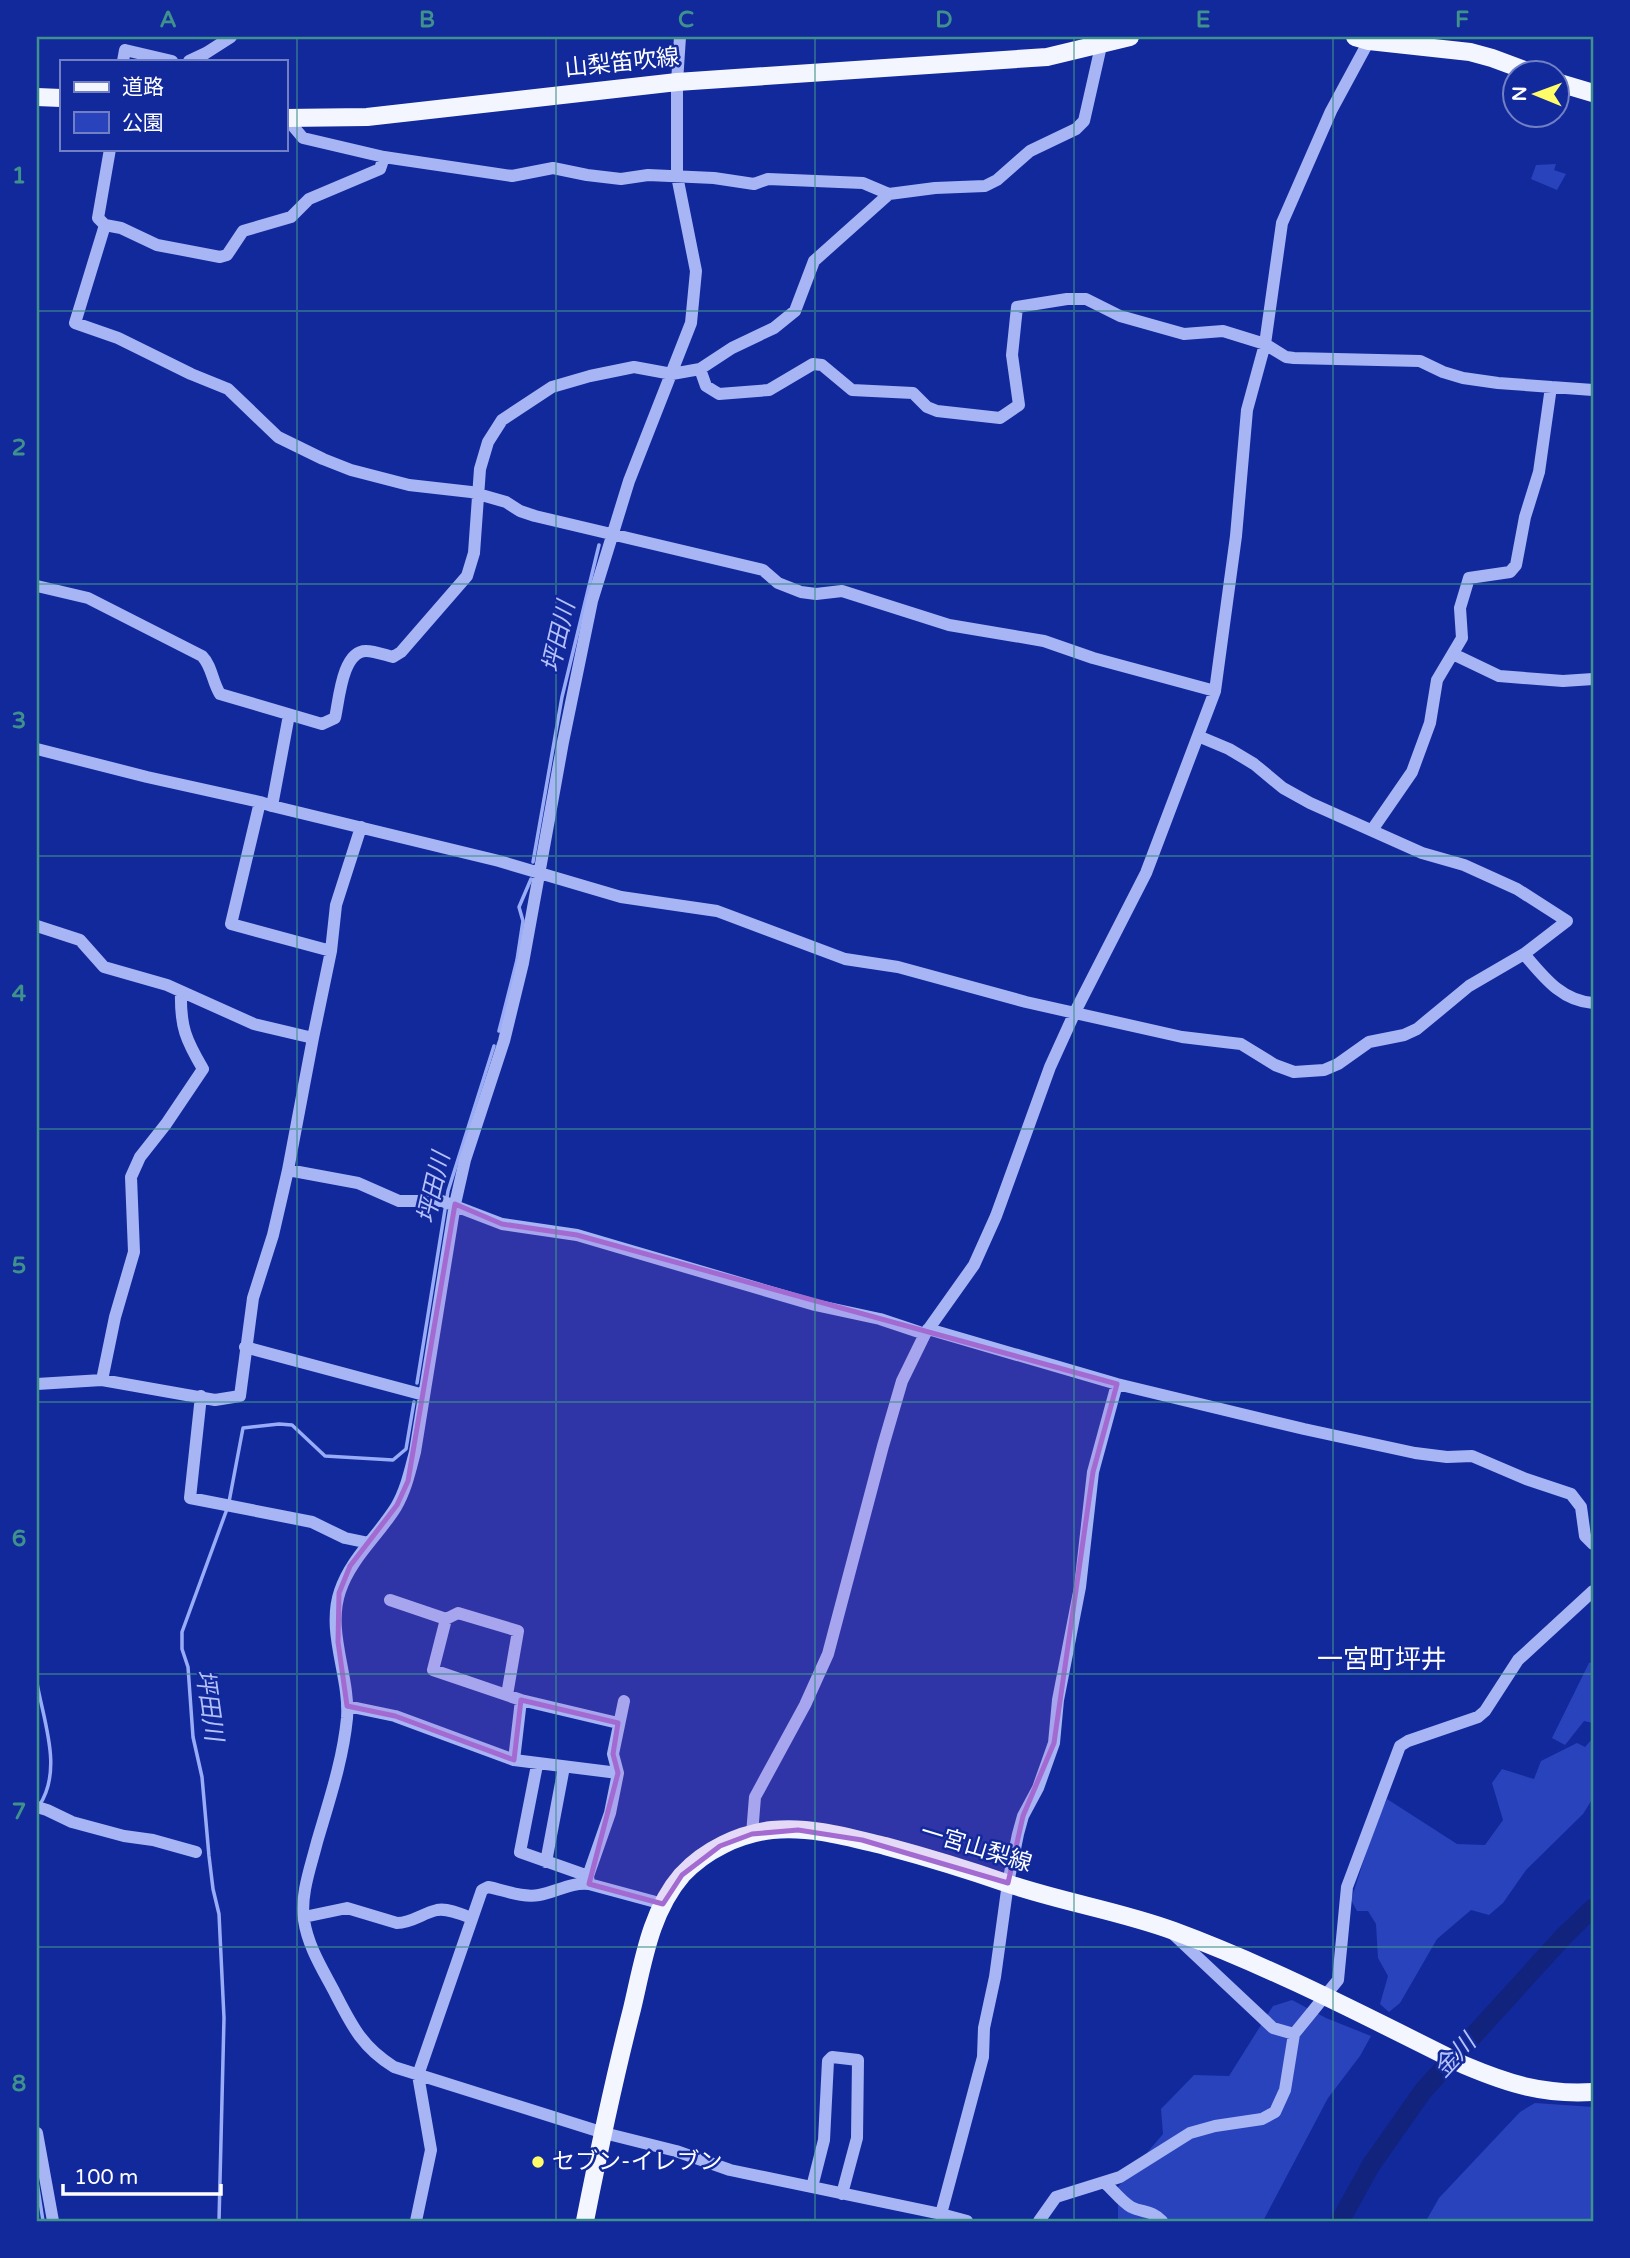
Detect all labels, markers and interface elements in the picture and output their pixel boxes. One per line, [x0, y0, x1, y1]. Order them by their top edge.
text: A [159, 6, 177, 34]
text: B [419, 6, 435, 34]
text: C [678, 6, 694, 34]
text: D [935, 6, 953, 34]
text: E [1196, 6, 1210, 34]
text: F [1455, 6, 1469, 34]
street label: 山梨笛吹線 [563, 43, 681, 83]
legend [60, 60, 287, 150]
north arrow [1500, 60, 1570, 130]
text: 道路 [122, 75, 164, 100]
text: N [1509, 86, 1531, 102]
text: 公園 [122, 111, 164, 136]
text: 1 [12, 162, 26, 190]
text: 2 [12, 434, 26, 462]
water label: 坪田川 [537, 596, 582, 675]
text: 3 [12, 707, 26, 735]
text: 4 [12, 980, 27, 1008]
water label: 坪田川 [412, 1147, 457, 1226]
text: 5 [12, 1252, 26, 1280]
text: 6 [12, 1525, 26, 1553]
district label: 一宮町坪井 [1317, 1644, 1447, 1675]
water label: 坪田川 [190, 1667, 229, 1746]
text: 7 [12, 1798, 26, 1826]
street label: 一宮山梨線 [917, 1818, 1035, 1878]
water label: 金川 [1428, 2026, 1484, 2083]
text: 8 [12, 2070, 26, 2098]
place label: セブン-イレブン [552, 2148, 722, 2176]
scale bar [63, 2153, 220, 2197]
marker: セブン-イレブン [530, 2154, 546, 2170]
text: 100 m [74, 2165, 138, 2190]

